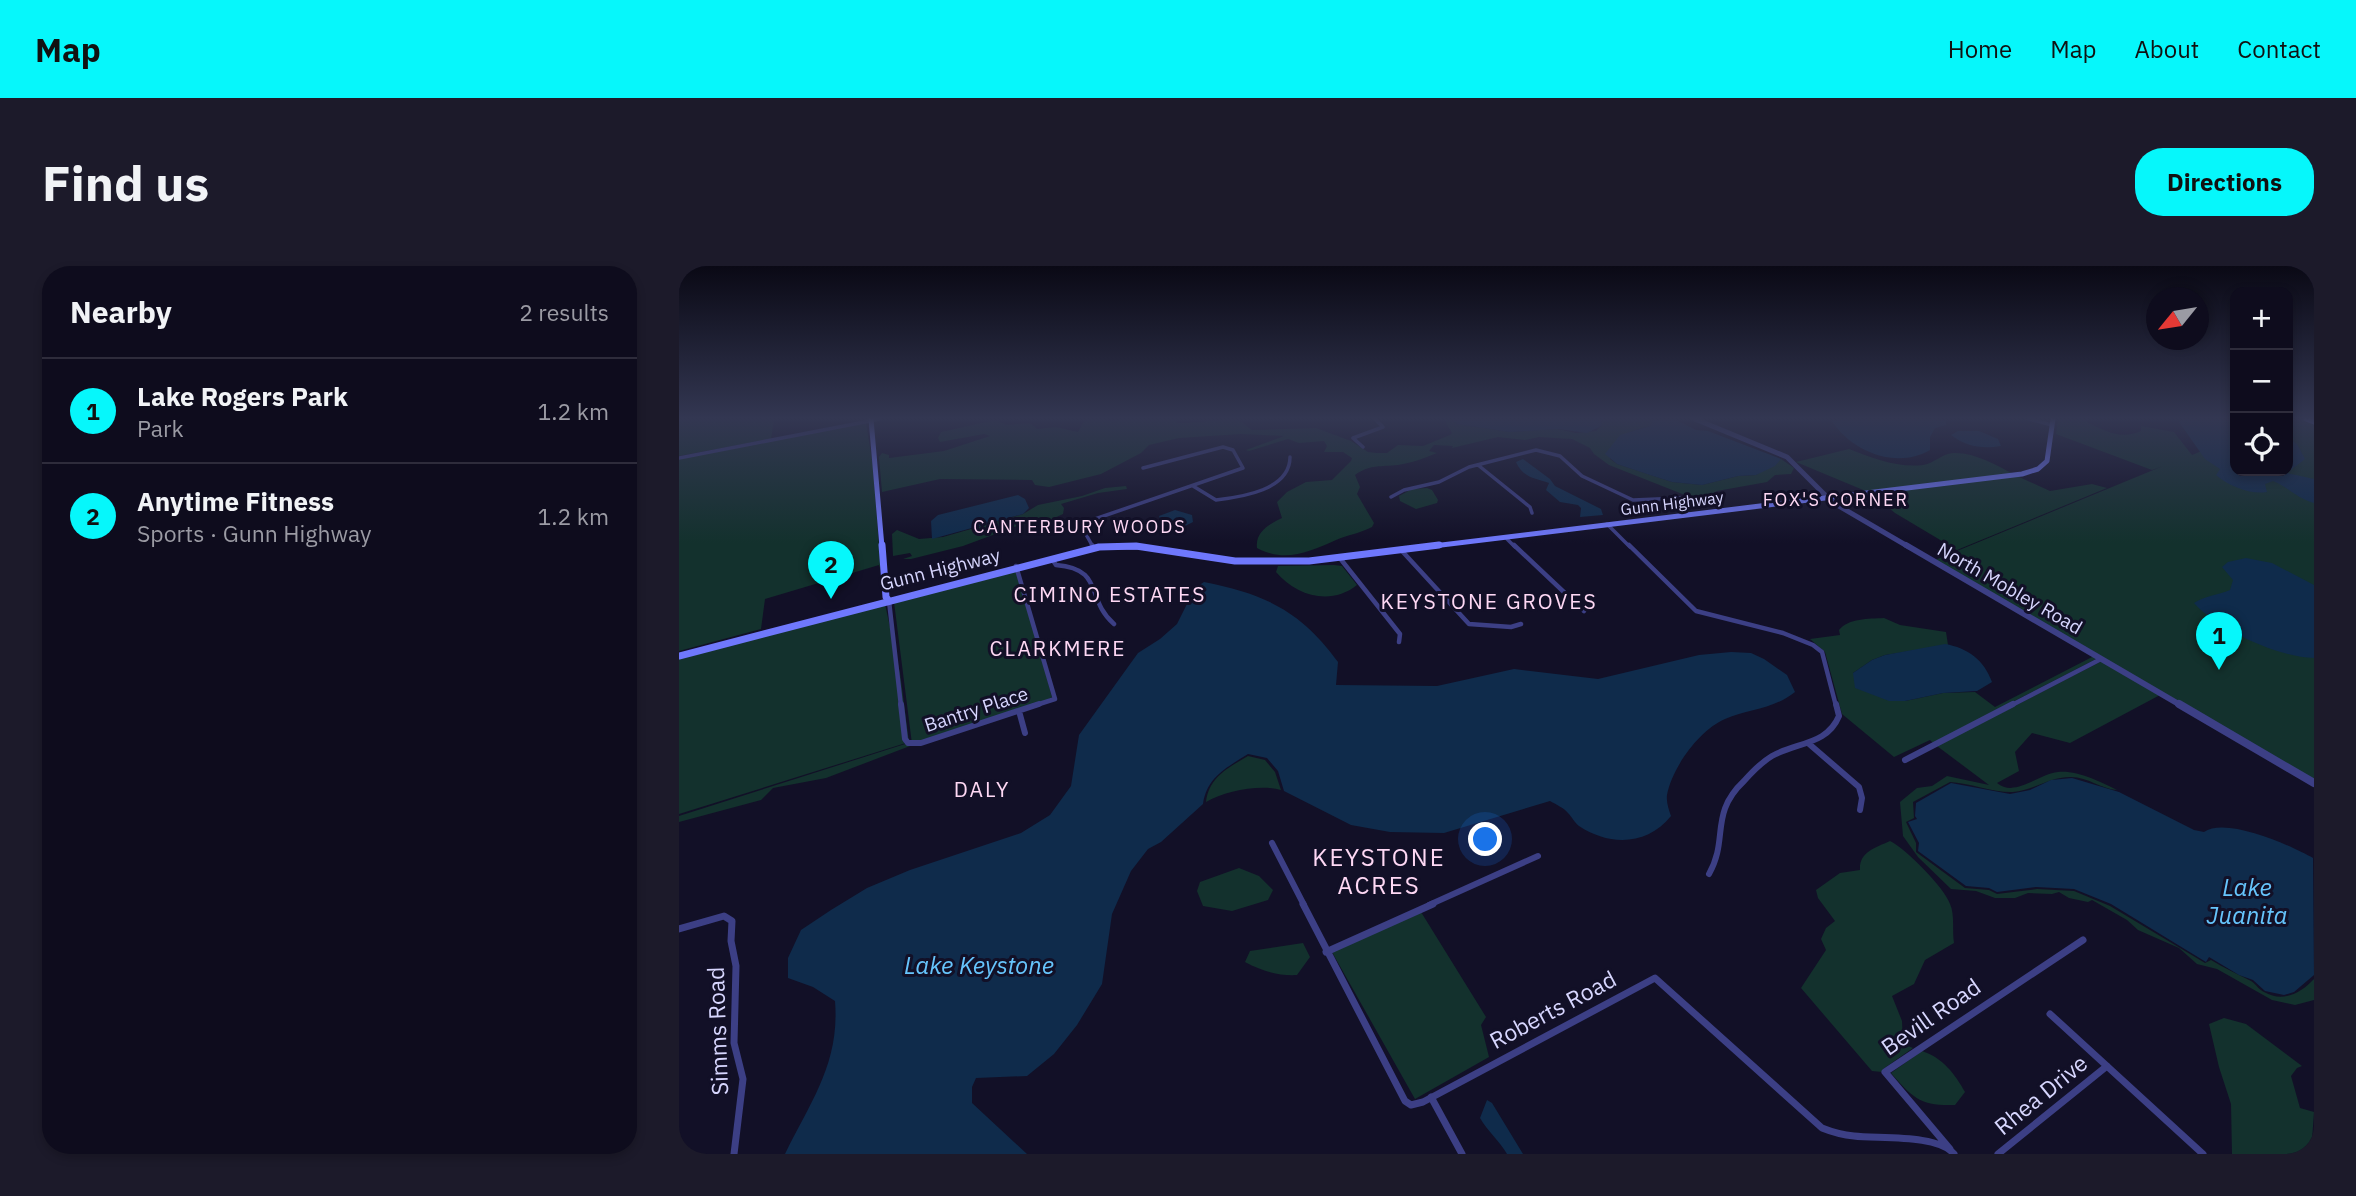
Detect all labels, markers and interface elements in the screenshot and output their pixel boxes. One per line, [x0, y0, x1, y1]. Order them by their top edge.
text: Map [35, 28, 101, 71]
text: Home [1948, 33, 2012, 65]
text: Map [2050, 33, 2096, 65]
text: About [2134, 33, 2199, 65]
text: Contact [2237, 33, 2321, 65]
button: Directions [2135, 148, 2314, 216]
text: Find us [42, 151, 209, 214]
north arrow [2146, 287, 2209, 350]
map controls [2230, 287, 2293, 476]
button: + [2230, 287, 2293, 350]
text: Nearby [70, 292, 172, 331]
text: 2 results [519, 297, 609, 327]
button: − [2230, 350, 2293, 413]
text: Lake Rogers Park [137, 379, 348, 413]
text: 1 [86, 396, 100, 426]
text: 1.2 km [538, 396, 609, 426]
text: Park [137, 413, 184, 443]
button: locate [2230, 413, 2293, 476]
text: Anytime Fitness [137, 484, 334, 518]
street label: Gunn Highway [1619, 487, 1725, 519]
district label: FOX'S CORNER [1763, 488, 1909, 511]
text: 2 [86, 501, 100, 531]
text: 1.2 km [538, 501, 609, 531]
district label: CANTERBURY WOODS [973, 515, 1187, 538]
text: Sports · Gunn Highway [137, 518, 372, 548]
street label: North Mobley Road [1933, 537, 2087, 639]
pin: 2 [808, 541, 854, 599]
street label: Gunn Highway [877, 542, 1003, 596]
district label: CIMINO ESTATES [1014, 580, 1206, 608]
district label: KEYSTONE GROVES [1380, 587, 1598, 615]
pin: 1 [2196, 612, 2242, 670]
district label: CLARKMERE [989, 634, 1127, 662]
street label: Bantry Place [921, 681, 1031, 737]
district label: DALY [954, 775, 1010, 803]
your location [1468, 822, 1502, 856]
district label: KEYSTONE ACRES [1312, 841, 1446, 901]
water label: Lake Juanita [2207, 871, 2287, 931]
water label: Lake Keystone [904, 949, 1054, 981]
street label: Roberts Road [1484, 963, 1621, 1055]
street label: Simms Road [700, 966, 734, 1096]
street label: Bevill Road [1875, 971, 1986, 1062]
street label: Rhea Drive [1988, 1047, 2093, 1141]

